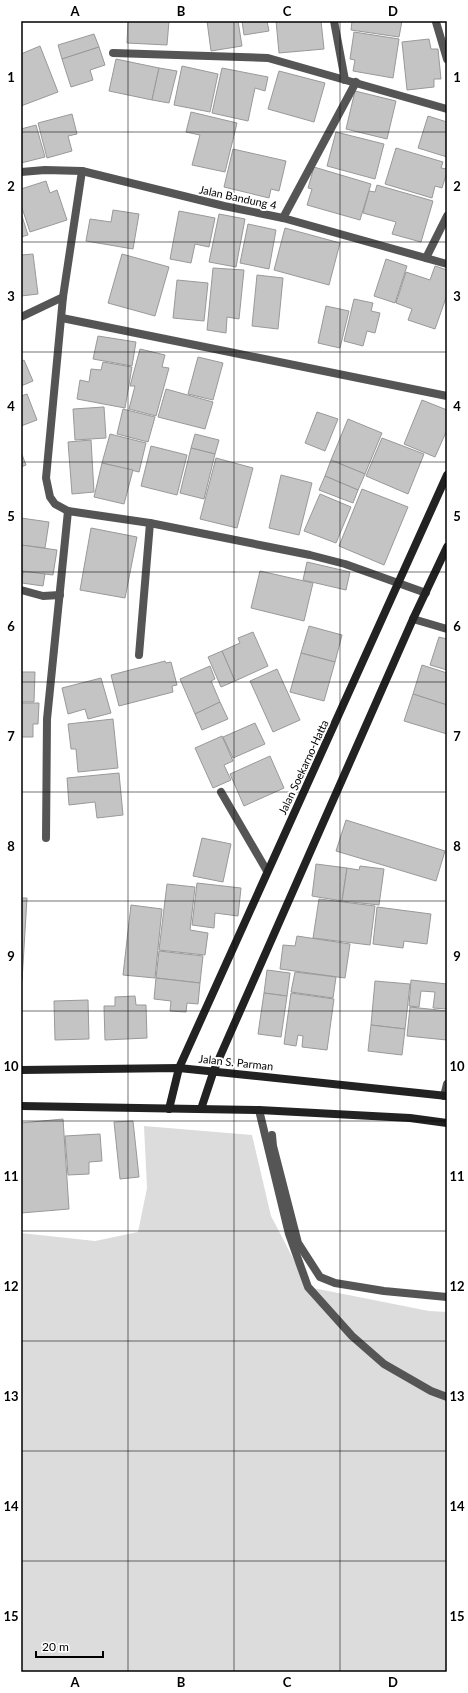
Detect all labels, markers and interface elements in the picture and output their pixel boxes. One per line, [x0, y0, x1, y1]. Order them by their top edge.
text: A [69, 3, 80, 19]
text: B [177, 3, 186, 19]
text: C [283, 3, 292, 19]
text: D [388, 3, 398, 19]
text: 1 [7, 69, 15, 85]
text: 1 [453, 69, 461, 85]
text: 2 [7, 178, 15, 194]
text: 2 [453, 178, 461, 194]
street label: Jalan Bandung 4 [198, 182, 279, 212]
text: 3 [7, 288, 15, 304]
text: 3 [453, 288, 461, 304]
text: 4 [7, 398, 15, 414]
text: 4 [453, 398, 461, 414]
text: 5 [7, 508, 15, 524]
text: 5 [453, 508, 461, 524]
text: 6 [7, 618, 15, 634]
text: 6 [453, 618, 461, 634]
street label: Jalan Soekarno-Hatta [275, 718, 331, 816]
text: 7 [7, 728, 15, 744]
text: 7 [453, 728, 461, 744]
text: 8 [7, 838, 15, 854]
text: 8 [453, 838, 461, 854]
text: 9 [7, 948, 15, 964]
text: 9 [453, 948, 461, 964]
street label: Jalan S. Parman [198, 1052, 274, 1072]
text: 10 [3, 1058, 19, 1074]
text: 10 [449, 1058, 465, 1074]
text: 11 [3, 1168, 19, 1184]
text: 11 [449, 1168, 465, 1184]
text: 12 [3, 1278, 19, 1294]
text: 12 [449, 1278, 465, 1294]
text: 13 [3, 1388, 19, 1404]
text: 13 [449, 1388, 465, 1404]
text: 14 [3, 1498, 19, 1514]
text: 14 [449, 1498, 465, 1514]
text: 15 [3, 1608, 19, 1624]
text: 15 [449, 1608, 465, 1624]
scale bar [36, 1633, 103, 1659]
text: 20 m [42, 1639, 69, 1654]
text: A [69, 1674, 80, 1690]
text: B [177, 1674, 186, 1690]
text: C [283, 1674, 292, 1690]
text: D [388, 1674, 398, 1690]

